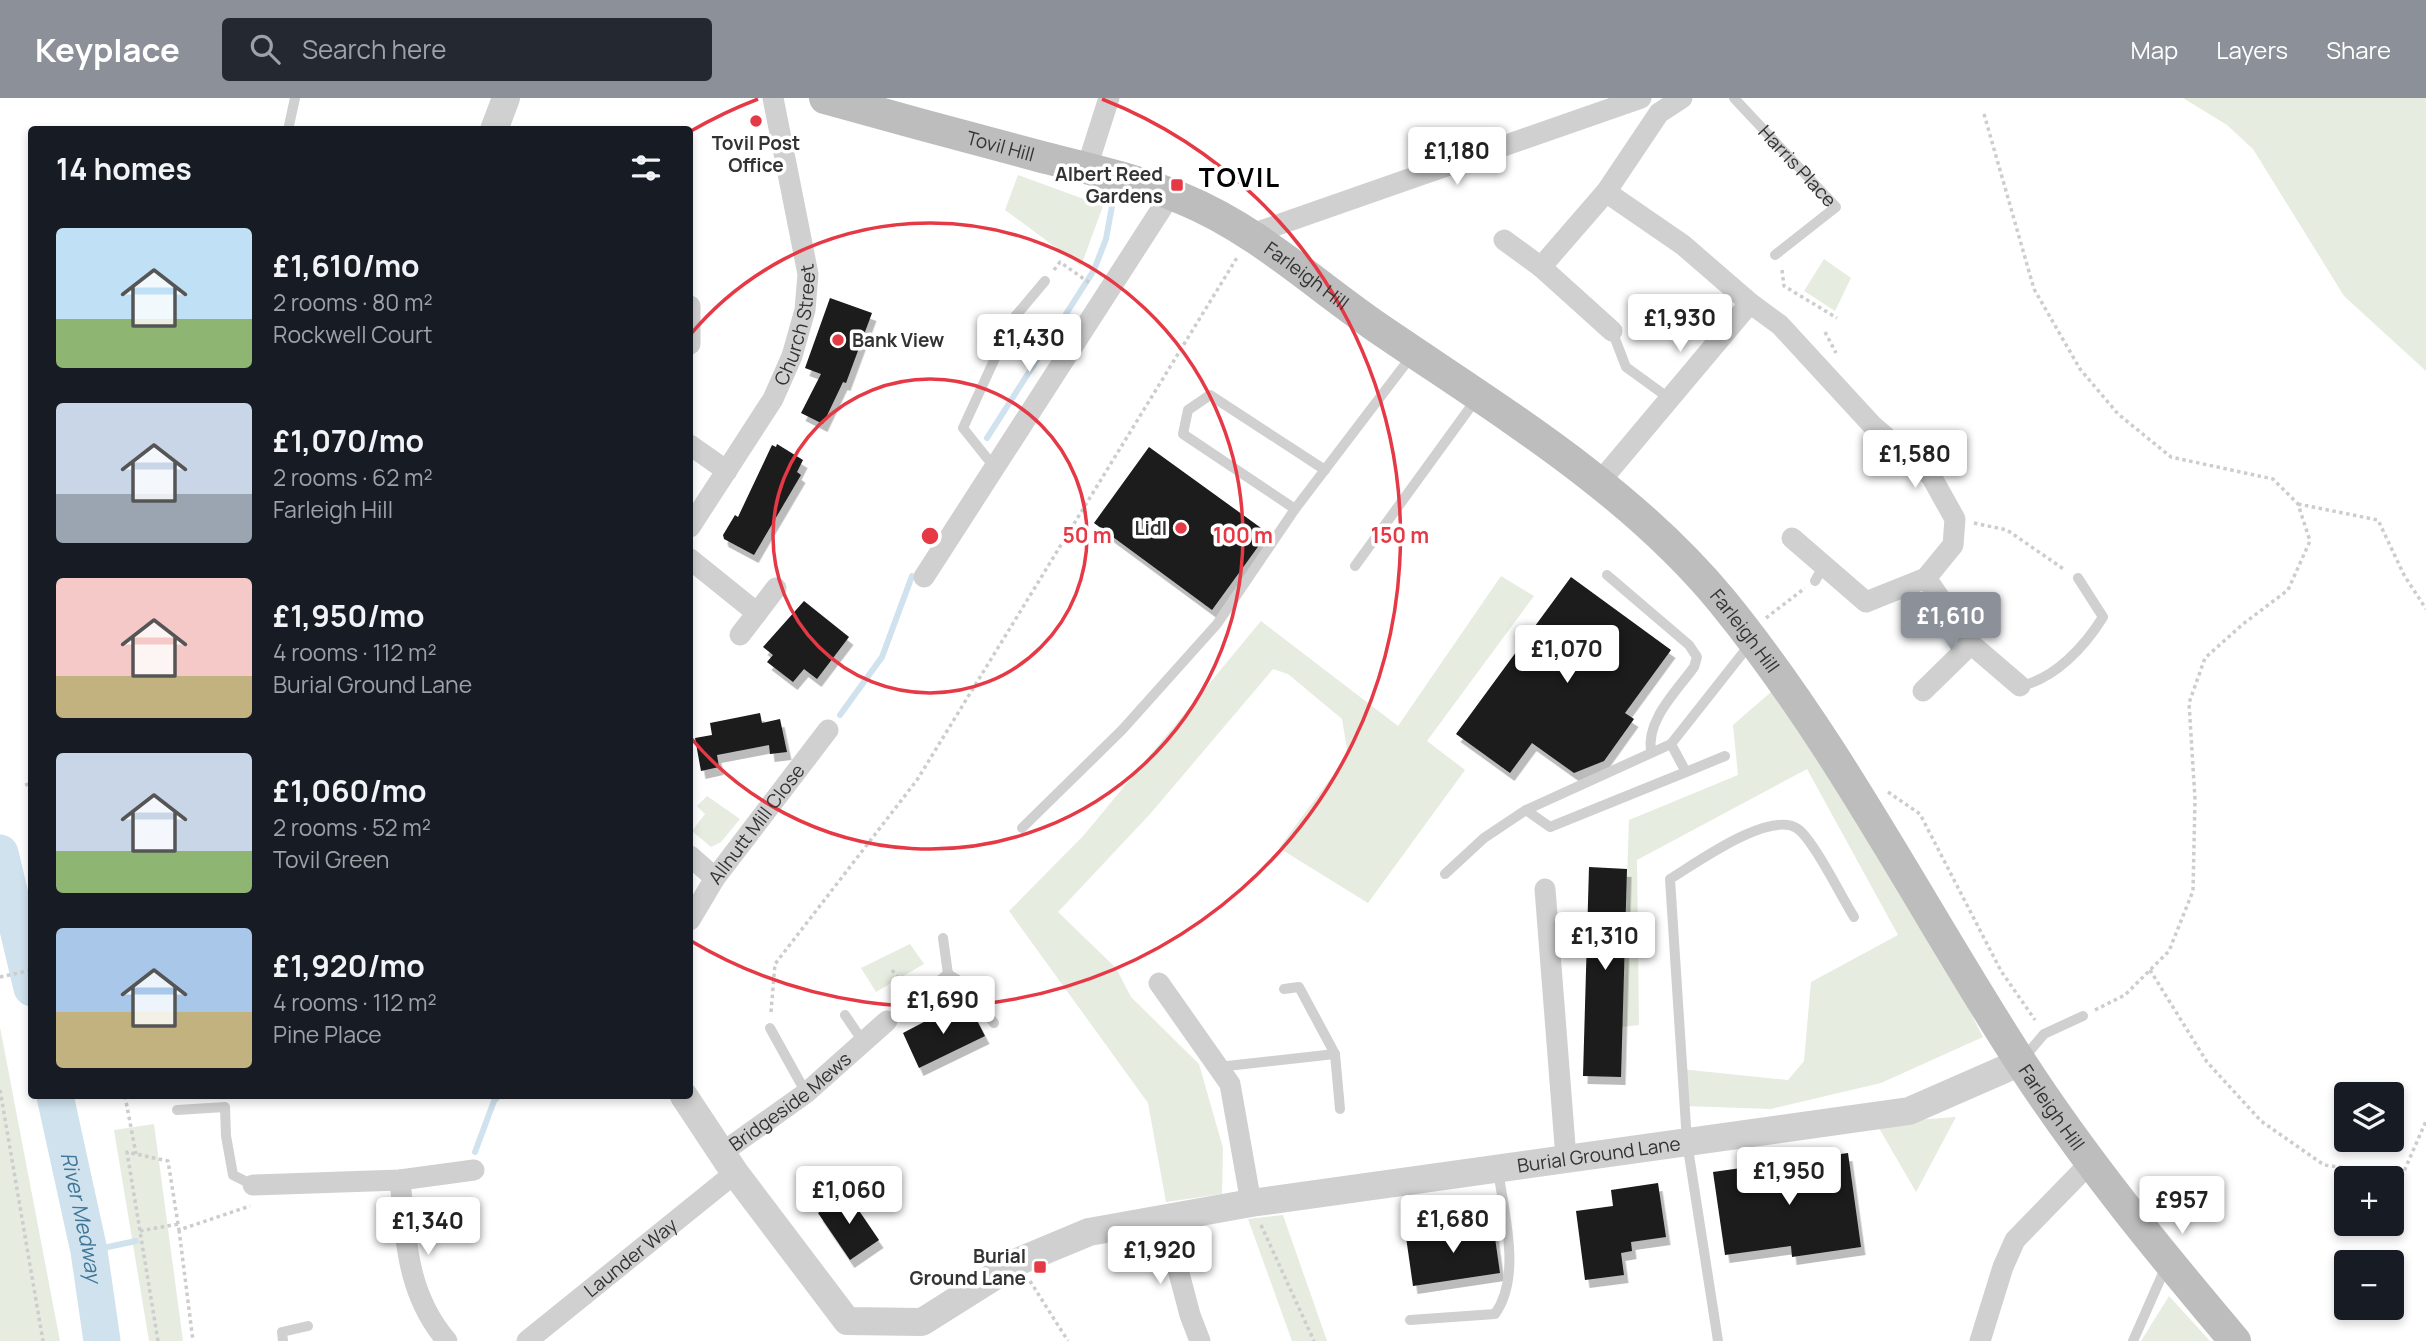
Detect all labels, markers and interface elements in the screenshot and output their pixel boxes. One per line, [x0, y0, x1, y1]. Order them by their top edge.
search box [222, 18, 712, 81]
text: Keyplace [35, 27, 180, 72]
icon: search [246, 30, 284, 68]
text: Search here [302, 31, 447, 67]
text: Map [2131, 33, 2178, 66]
text: Layers [2216, 33, 2288, 66]
text: Share [2326, 33, 2391, 66]
marker: Tovil Post Office [748, 113, 764, 129]
street label: Harris Place [1753, 119, 1842, 213]
street label: Tovil Hill [964, 124, 1037, 167]
pin: £1,180 [1400, 127, 1514, 187]
place label: Tovil Post Office [712, 130, 800, 178]
text: £1,180 [1424, 134, 1490, 166]
text: 14 homes [56, 148, 192, 189]
icon: filters [627, 149, 665, 187]
district label: TOVIL [1199, 159, 1281, 195]
place label: Albert Reed Gardens [1055, 161, 1163, 209]
marker: Albert Reed Gardens [1169, 177, 1185, 193]
street label: Farleigh Hill [1259, 235, 1354, 316]
text: £1,610/mo [273, 245, 420, 286]
icon: home [112, 256, 196, 340]
street label: Church Street [768, 262, 821, 389]
text: 2 rooms · 80 m² [273, 286, 433, 318]
pin: £1,930 [1623, 294, 1737, 354]
text: £1,930 [1644, 301, 1716, 333]
pin: £1,430 [972, 314, 1086, 374]
text: Rockwell Court [273, 318, 432, 350]
text: £1,430 [993, 321, 1065, 353]
place label: Bank View [852, 327, 944, 353]
marker: Bank View [830, 332, 846, 348]
text: £1,070/mo [273, 420, 424, 461]
pin: £1,580 [1858, 430, 1972, 490]
icon: home [112, 431, 196, 515]
text: £1,580 [1879, 437, 1951, 469]
text: 2 rooms · 62 m² [273, 461, 433, 493]
text: Farleigh Hill [273, 493, 393, 525]
place label: Lidl [1134, 515, 1167, 541]
marker: Lidl [1173, 520, 1189, 536]
text: 50 m [1062, 521, 1112, 549]
text: 100 m [1213, 521, 1273, 549]
text: 150 m [1371, 521, 1429, 549]
centre of rings [918, 524, 942, 548]
street label: Farleigh Hill [1704, 583, 1786, 678]
pin: £1,610 [1894, 592, 2008, 652]
text: £1,950/mo [273, 595, 425, 636]
text: £1,610 [1917, 599, 1985, 631]
icon: home [112, 606, 196, 690]
pin: £1,070 [1510, 626, 1624, 685]
text: £1,070 [1531, 632, 1603, 664]
text: 4 rooms · 112 m² [273, 636, 437, 668]
text: Burial Ground Lane [273, 668, 472, 700]
street label: Allnutt Mill Close [702, 758, 811, 889]
text: £1,060/mo [273, 770, 427, 811]
icon: home [112, 781, 196, 865]
text: 2 rooms · 52 m² [273, 811, 431, 843]
text: Tovil Green [273, 843, 390, 875]
pin: £1,310 [1548, 912, 1662, 972]
text: £1,310 [1571, 919, 1639, 951]
text: £1,920/mo [273, 945, 425, 986]
icon: home [112, 956, 196, 1040]
pin: £1,690 [886, 976, 1000, 1036]
text: £1,690 [907, 983, 979, 1015]
text: 4 rooms · 112 m² [273, 986, 437, 1018]
text: Pine Place [273, 1018, 382, 1050]
street label: Bridgeside Mews [724, 1046, 857, 1157]
street label: Farleigh Hill [2013, 1059, 2091, 1156]
map controls [2334, 1082, 2404, 1320]
button: layers [2334, 1082, 2404, 1152]
street label: Burial Ground Lane [1515, 1130, 1682, 1179]
pin: £1,950 [1732, 1148, 1846, 1207]
water label: River Medway [55, 1149, 109, 1287]
text: £1,950 [1753, 1154, 1825, 1186]
pin: £1,060 [792, 1166, 906, 1226]
button: + [2334, 1166, 2404, 1236]
text: £1,060 [812, 1173, 886, 1205]
pin: £957 [2141, 1176, 2223, 1236]
text: £957 [2155, 1183, 2209, 1215]
pin: £1,680 [1396, 1196, 1510, 1255]
pin: £1,340 [371, 1198, 485, 1257]
text: £1,680 [1417, 1202, 1489, 1234]
text: £1,340 [392, 1204, 464, 1236]
street label: Launder Way [578, 1212, 683, 1303]
pin: £1,920 [1103, 1226, 1217, 1286]
text: £1,920 [1124, 1233, 1196, 1265]
place label: Burial Ground Lane [910, 1243, 1026, 1291]
button: − [2334, 1250, 2404, 1320]
marker: Burial Ground Lane [1032, 1259, 1048, 1275]

